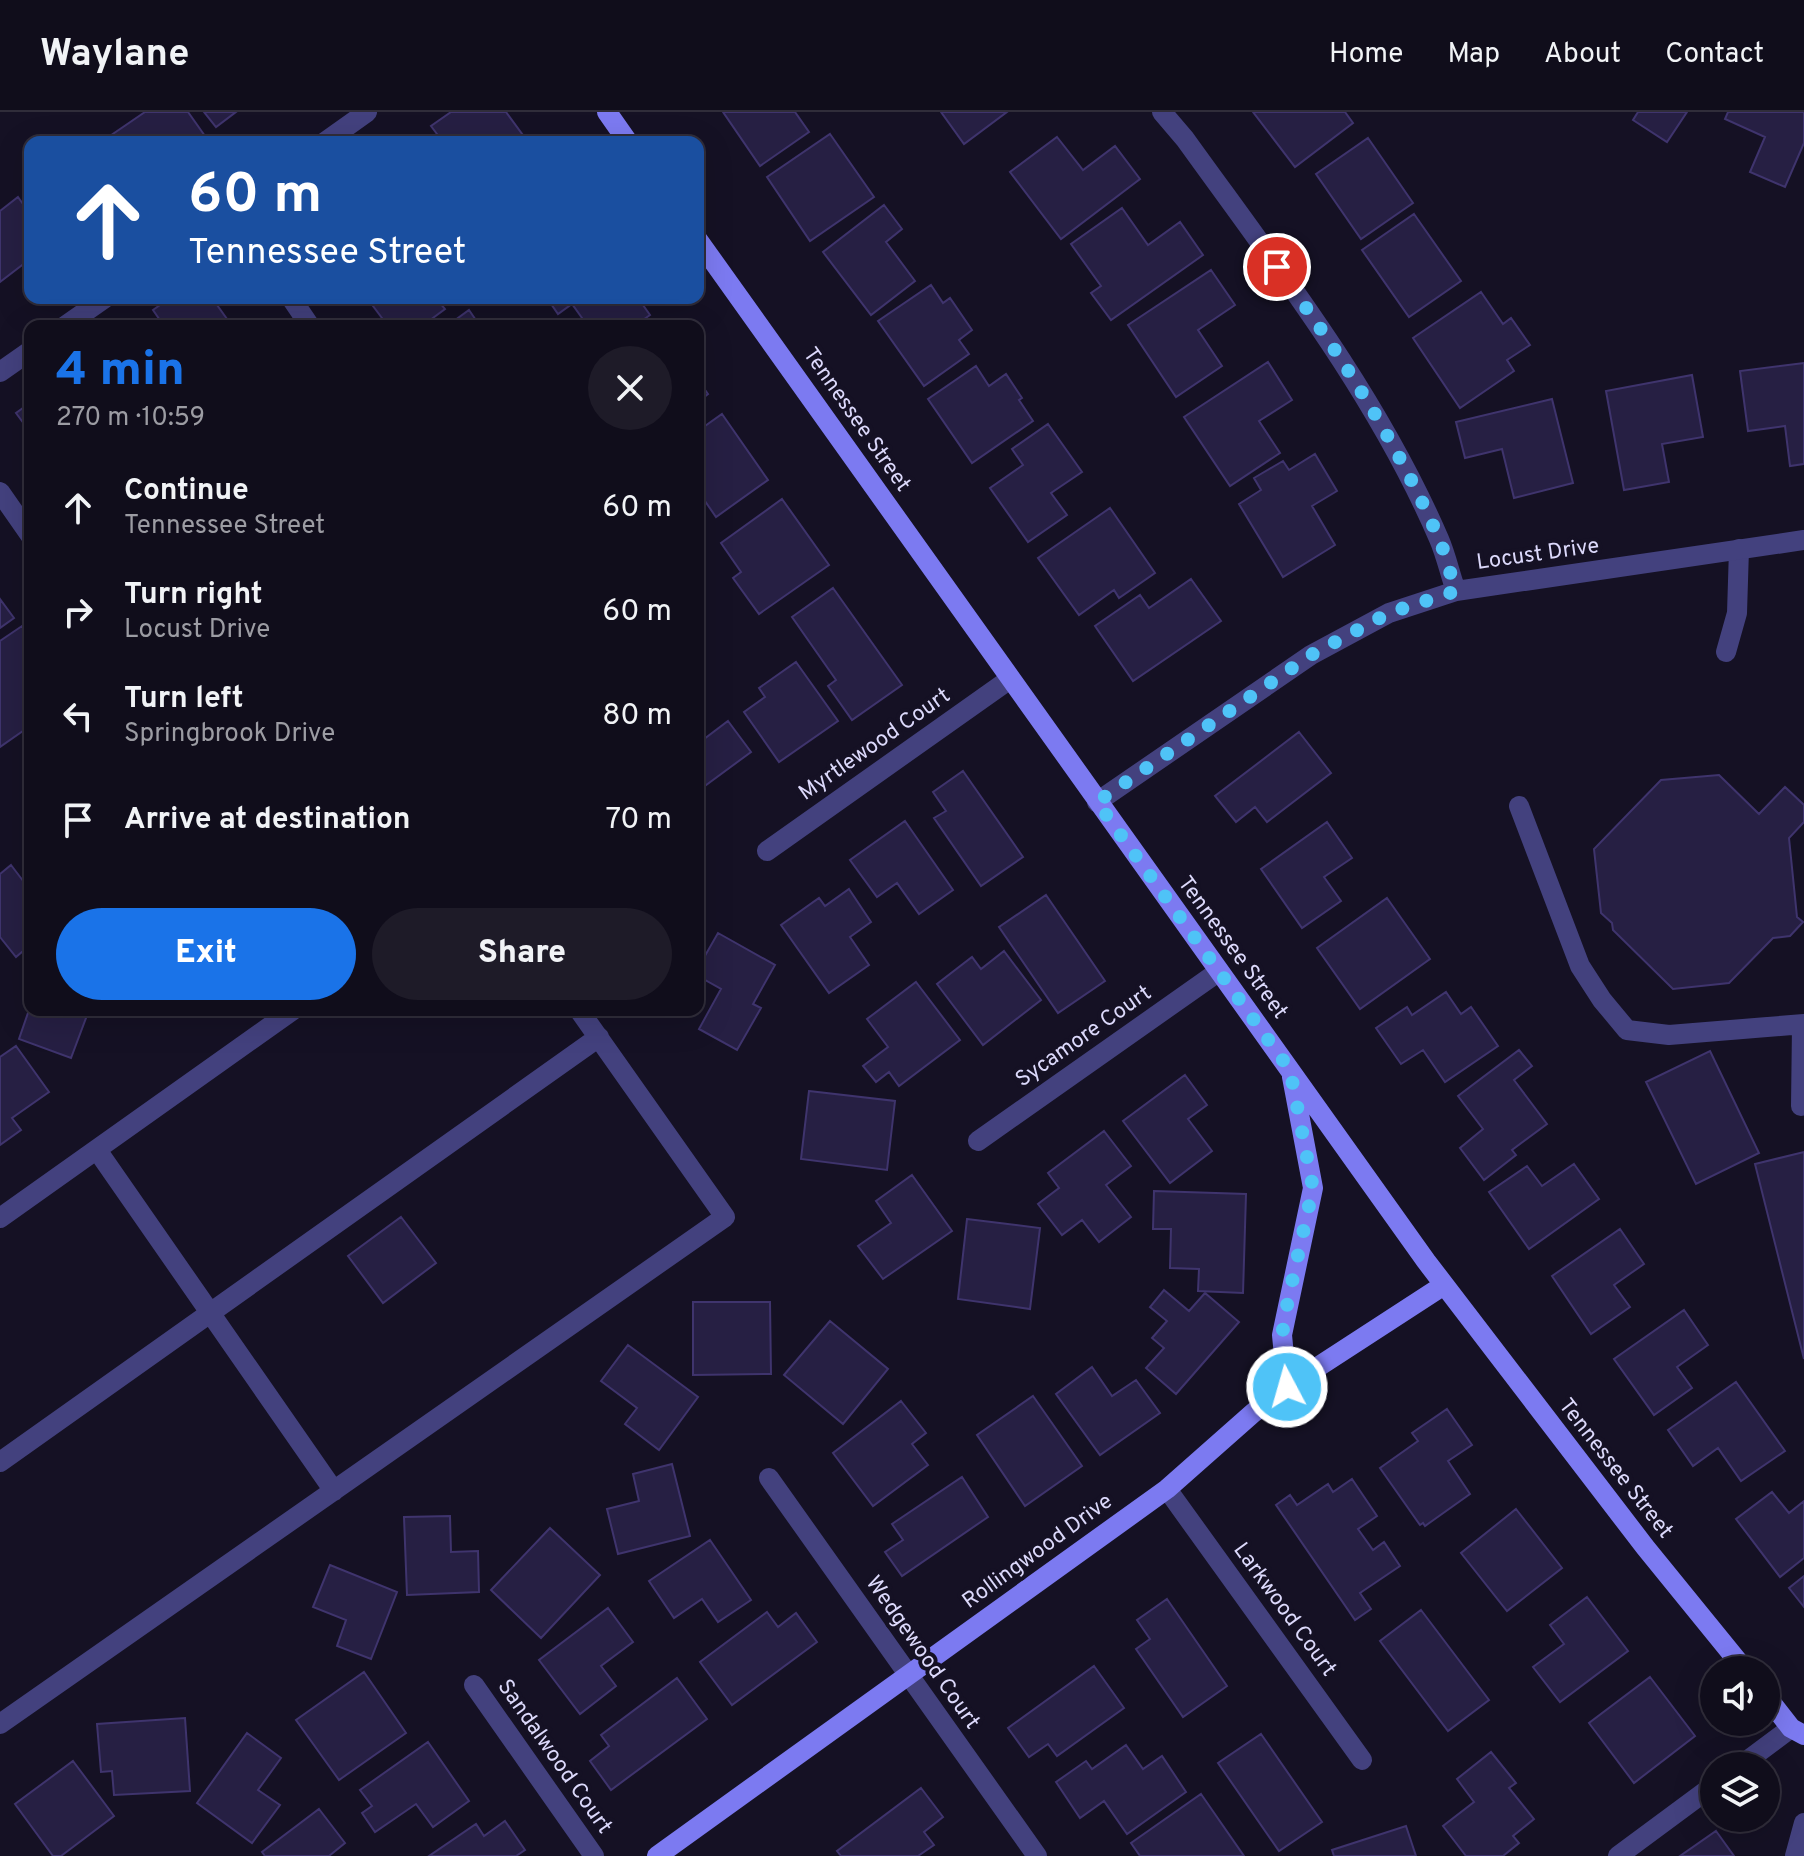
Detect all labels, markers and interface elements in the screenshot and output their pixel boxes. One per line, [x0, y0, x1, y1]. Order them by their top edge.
text: Waylane [40, 31, 189, 80]
text: Home [1329, 37, 1403, 73]
text: Map [1447, 37, 1500, 73]
text: About [1544, 37, 1621, 73]
text: Contact [1665, 37, 1764, 73]
text: 60 m [188, 162, 322, 232]
icon: ahead [56, 168, 160, 272]
text: Tennessee Street [188, 231, 466, 277]
pin [1243, 233, 1311, 301]
icon: arrive [1255, 245, 1299, 289]
text: 4 min [56, 342, 185, 402]
street label: Tennessee Street [796, 343, 916, 497]
button: close [588, 346, 672, 430]
text: 270 m · 10:59 [56, 402, 205, 435]
text: Continue [124, 473, 249, 510]
icon: ahead [56, 486, 100, 530]
text: 60 m [602, 490, 672, 527]
text: Tennessee Street [124, 510, 325, 543]
street label: Locust Drive [1475, 533, 1601, 577]
text: Turn right [124, 577, 262, 614]
icon: right [56, 590, 100, 634]
text: 60 m [602, 594, 672, 631]
text: Locust Drive [124, 614, 270, 647]
text: Turn left [124, 681, 244, 718]
street label: Myrtlewood Court [794, 683, 956, 807]
icon: left [56, 694, 100, 738]
text: 80 m [602, 698, 672, 735]
text: Springbrook Drive [124, 718, 335, 751]
icon: arrive [56, 798, 100, 842]
text: Arrive at destination [124, 802, 410, 839]
text: 70 m [606, 802, 672, 839]
street label: Tennessee Street [1171, 871, 1293, 1025]
button: Exit [56, 908, 356, 1000]
button: Share [372, 908, 672, 1000]
street label: Sycamore Court [1011, 980, 1157, 1094]
position arrow [1245, 1345, 1329, 1429]
street label: Tennessee Street [1552, 1394, 1678, 1544]
street label: Rollingwood Drive [958, 1488, 1118, 1616]
street label: Larkwood Court [1226, 1538, 1342, 1682]
street label: Wedgewood Court [859, 1571, 985, 1735]
map controls [1700, 1656, 1780, 1832]
button: sound [1700, 1656, 1780, 1736]
street label: Sandalwood Court [491, 1675, 617, 1839]
button: layers [1700, 1752, 1780, 1832]

